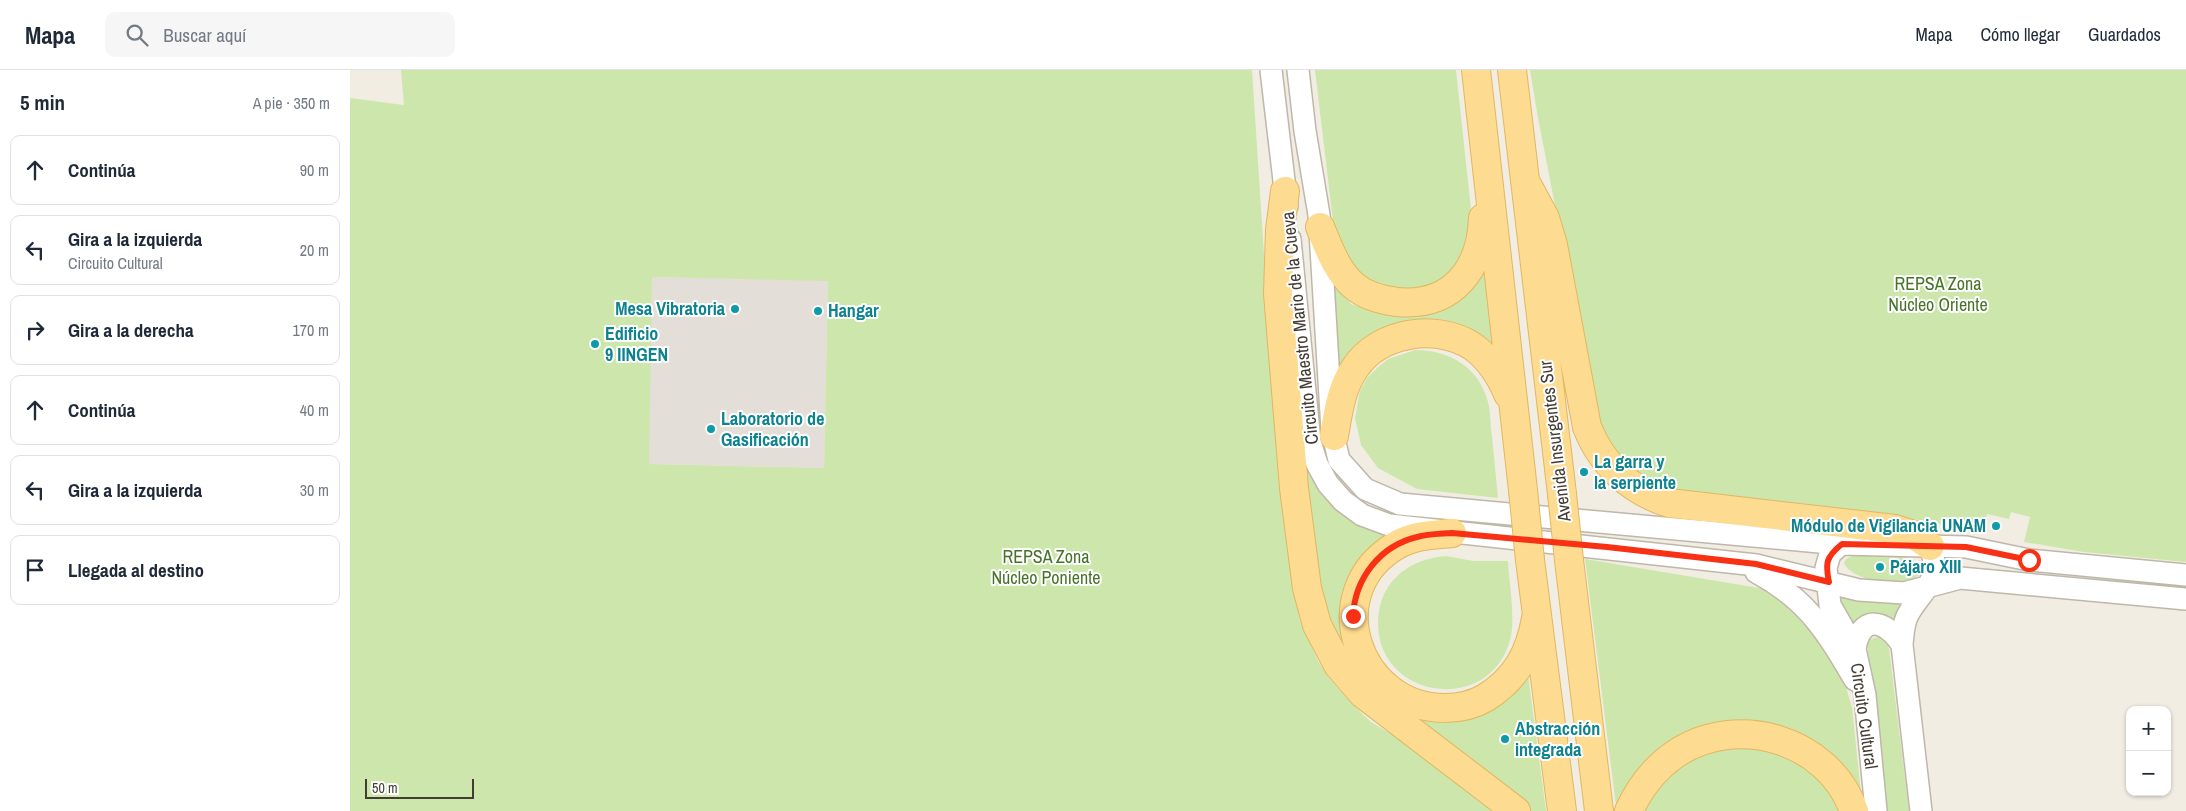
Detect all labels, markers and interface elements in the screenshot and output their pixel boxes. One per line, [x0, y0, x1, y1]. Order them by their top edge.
search box [105, 12, 455, 57]
text: Mapa [25, 19, 75, 51]
icon: search [123, 21, 151, 49]
text: Buscar aquí [163, 22, 246, 48]
text: Mapa [1915, 22, 1952, 47]
text: Cómo llegar [1980, 22, 2060, 47]
text: Guardados [2088, 22, 2161, 47]
text: 5 min [20, 88, 65, 117]
text: A pie · 350 m [253, 92, 330, 114]
icon: ahead [21, 156, 49, 184]
text: Continúa [68, 157, 136, 183]
text: 90 m [300, 159, 329, 181]
street label: Circuito Maestro Mario de la Cueva [1275, 210, 1324, 446]
text: Gira a la izquierda [68, 226, 202, 252]
icon: left [21, 236, 49, 264]
text: 20 m [300, 239, 329, 261]
text: Circuito Cultural [68, 252, 163, 274]
park label: REPSA Zona Núcleo Oriente [1888, 271, 1988, 317]
place label: Mesa Vibratoria [615, 296, 726, 321]
place label: Hangar [828, 298, 879, 323]
marker: Mesa Vibratoria [729, 303, 741, 315]
marker: Hangar [812, 305, 824, 317]
icon: right [21, 316, 49, 344]
text: Gira a la derecha [68, 317, 194, 343]
text: 170 m [293, 319, 329, 341]
place label: Edificio 9 IINGEN [605, 321, 668, 367]
marker: Edificio 9 IINGEN [589, 338, 601, 350]
street label: Avenida Insurgentes Sur [1532, 359, 1577, 524]
icon: ahead [21, 396, 49, 424]
text: Continúa [68, 397, 136, 423]
text: 40 m [300, 399, 329, 421]
place label: Laboratorio de Gasificación [721, 406, 824, 452]
marker: Laboratorio de Gasificación [705, 423, 717, 435]
place label: La garra y la serpiente [1594, 449, 1676, 495]
marker: La garra y la serpiente [1578, 466, 1590, 478]
icon: left [21, 476, 49, 504]
text: Gira a la izquierda [68, 477, 202, 503]
text: 30 m [300, 479, 329, 501]
place label: Módulo de Vigilancia UNAM [1791, 513, 1986, 538]
marker: Módulo de Vigilancia UNAM [1990, 520, 2002, 532]
park label: REPSA Zona Núcleo Poniente [991, 544, 1101, 590]
route start [2018, 549, 2041, 572]
place label: Pájaro XIII [1890, 554, 1961, 579]
icon: arrive [21, 556, 49, 584]
text: Llegada al destino [68, 557, 204, 583]
marker: Pájaro XIII [1874, 561, 1886, 573]
route end [1342, 605, 1365, 628]
street label: Circuito Cultural [1845, 661, 1884, 770]
map controls [2126, 706, 2171, 796]
button: + [2126, 706, 2171, 751]
place label: Abstracción integrada [1515, 716, 1600, 762]
marker: Abstracción integrada [1499, 733, 1511, 745]
button: − [2126, 751, 2171, 796]
scale bar [365, 776, 474, 799]
text: 50 m [372, 779, 398, 797]

